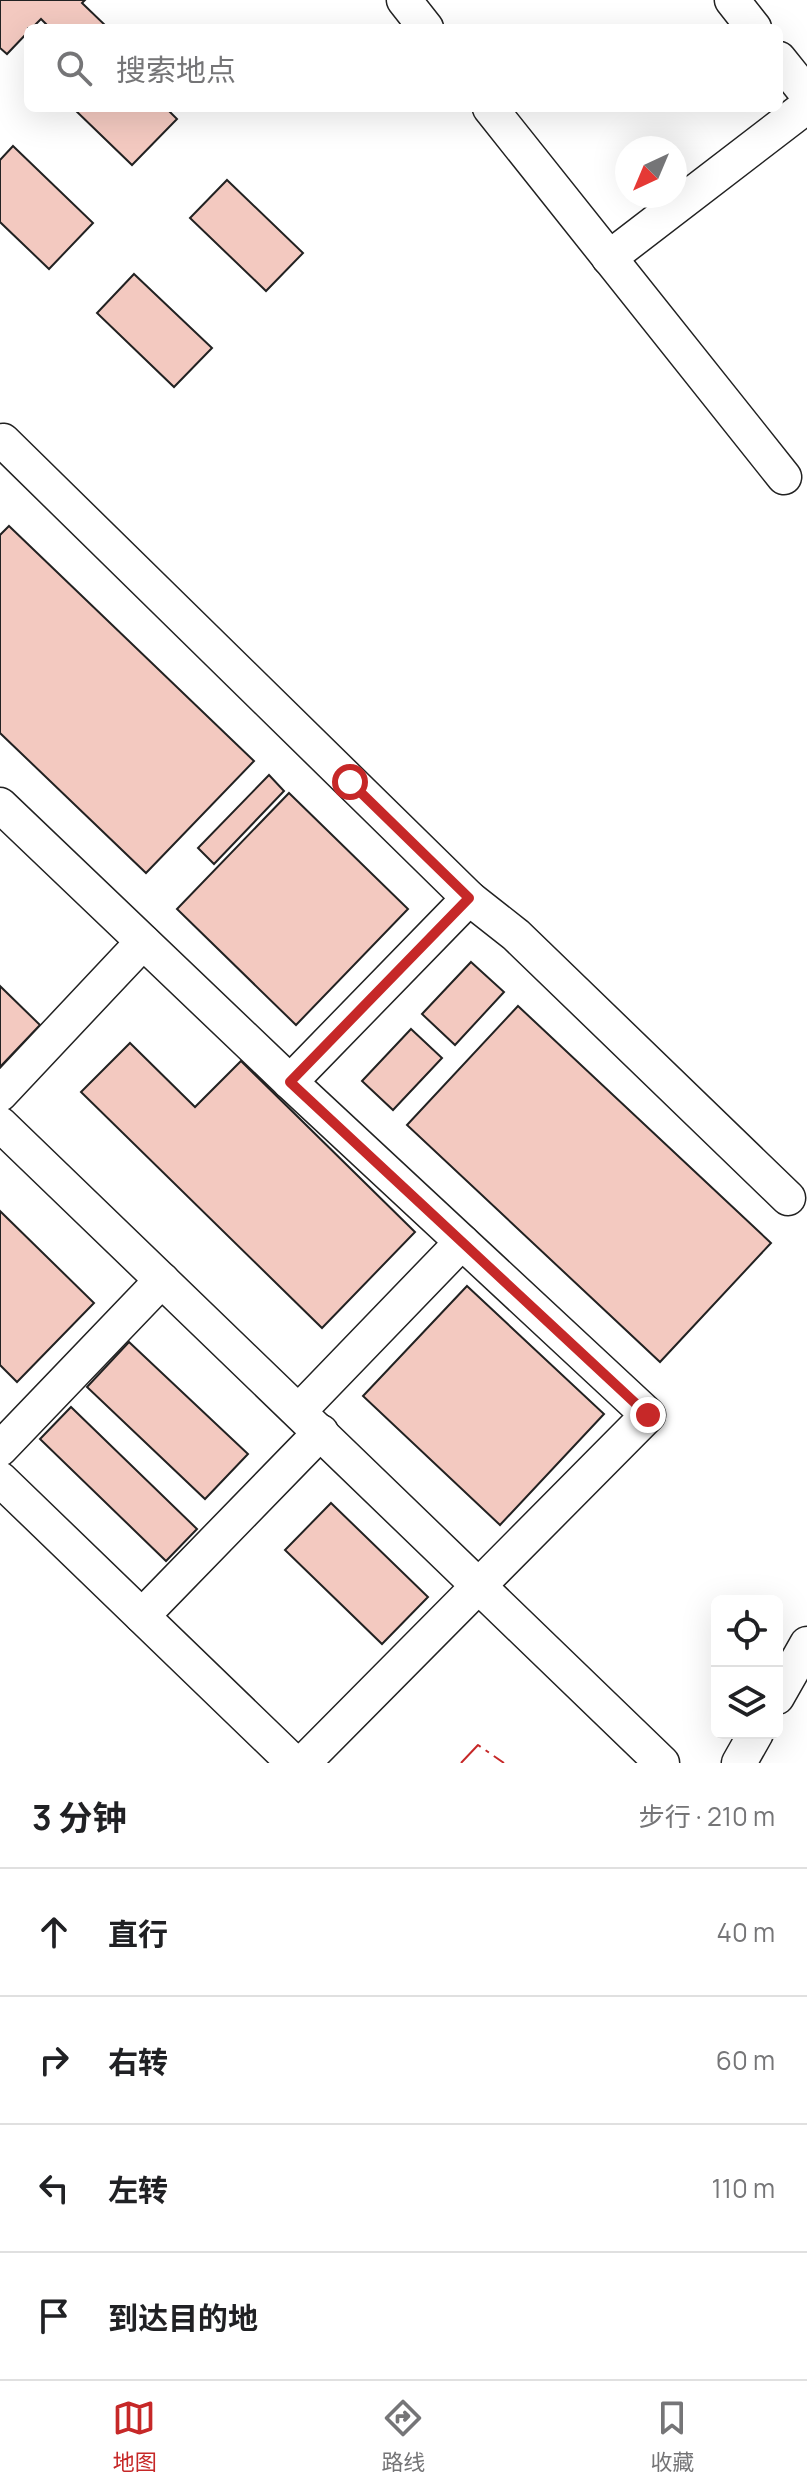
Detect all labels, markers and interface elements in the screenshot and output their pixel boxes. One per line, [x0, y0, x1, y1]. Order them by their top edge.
search box [24, 24, 783, 112]
icon: search [52, 46, 96, 90]
text: 搜索地点 [116, 49, 236, 90]
north arrow [615, 136, 687, 208]
route start [332, 764, 368, 800]
route end [630, 1397, 666, 1433]
map controls [711, 1595, 783, 1739]
button: locate [711, 1595, 783, 1667]
button: layers [711, 1667, 783, 1739]
text: 3 分钟 [32, 1794, 127, 1840]
text: 步行 · 210 m [639, 1798, 775, 1834]
icon: ahead [32, 1910, 76, 1954]
text: 直行 [108, 1913, 168, 1954]
text: 40 m [717, 1914, 775, 1950]
icon: right [32, 2038, 76, 2082]
text: 右转 [108, 2041, 168, 2082]
text: 60 m [716, 2042, 775, 2078]
icon: left [32, 2166, 76, 2210]
text: 左转 [108, 2169, 168, 2210]
text: 110 m [712, 2170, 775, 2206]
icon: arrive [32, 2294, 76, 2338]
text: 到达目的地 [108, 2297, 258, 2338]
tab: 地图 [112, 2396, 157, 2477]
tab: 路线 [381, 2396, 426, 2477]
tab: 收藏 [650, 2396, 695, 2477]

